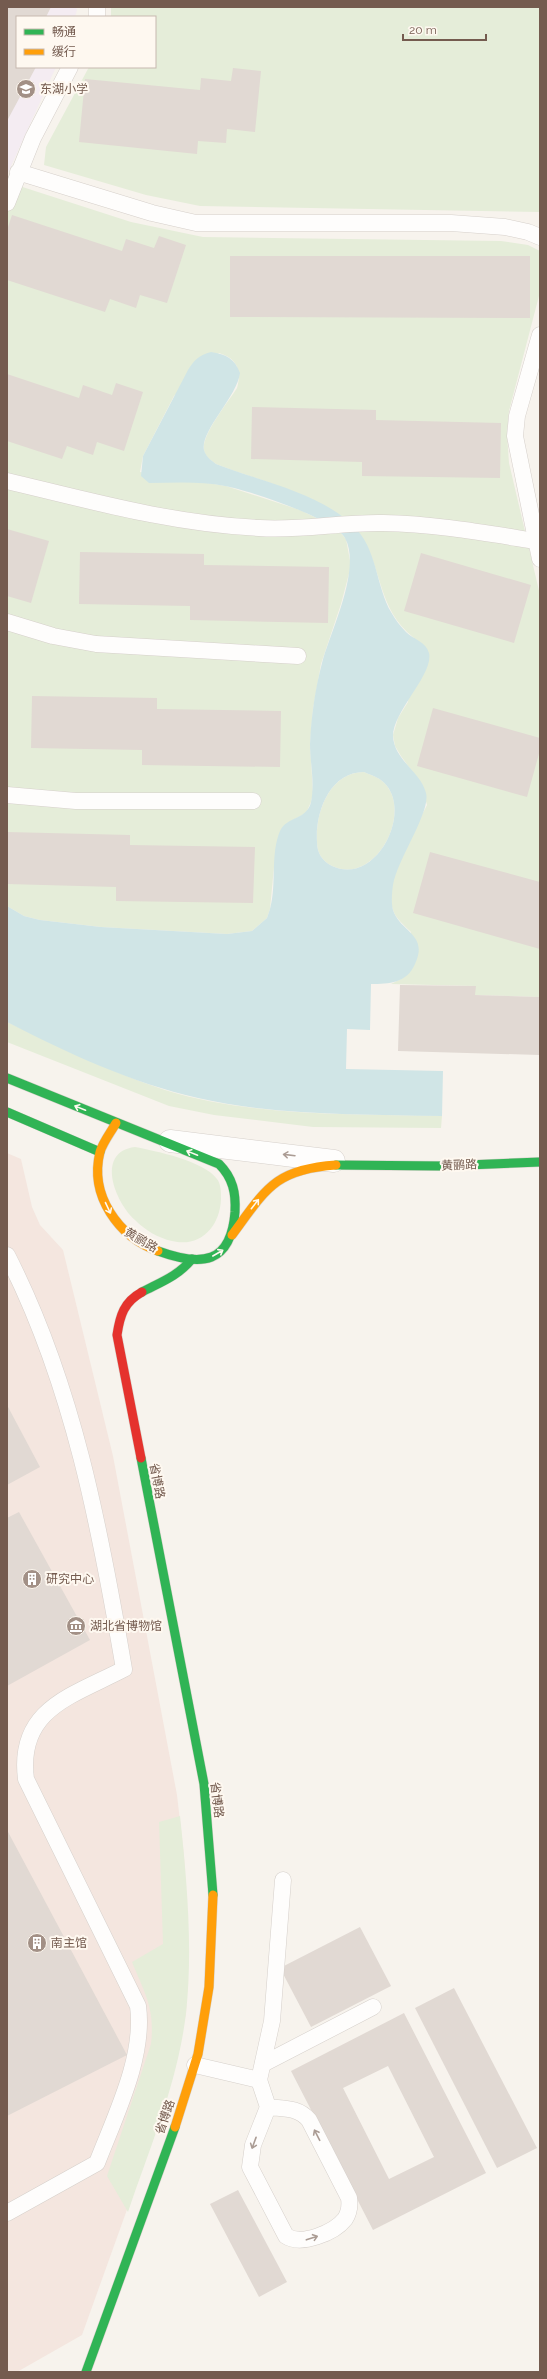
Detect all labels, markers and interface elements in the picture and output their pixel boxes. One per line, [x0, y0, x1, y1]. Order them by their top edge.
legend [16, 16, 156, 68]
scale bar [403, 16, 486, 42]
text: 20 m [409, 23, 437, 37]
text: 畅通 [52, 25, 76, 39]
text: 缓行 [52, 45, 76, 59]
school or university icon: 东湖小学 [15, 78, 37, 100]
place label: 东湖小学 [40, 82, 88, 96]
one-way arrow [74, 1104, 86, 1111]
one-way arrow [186, 1149, 198, 1157]
one-way arrow [283, 1151, 296, 1158]
street label: 黄鹂路 [441, 1157, 477, 1173]
one-way arrow [251, 1199, 260, 1210]
one-way arrow [105, 1202, 112, 1214]
street label: 黄鹂路 [122, 1225, 160, 1255]
one-way arrow [212, 1249, 224, 1257]
street label: 省博路 [147, 1462, 167, 1500]
building icon: 研究中心 [21, 1568, 43, 1590]
place label: 研究中心 [46, 1572, 94, 1586]
museum icon: 湖北省博物馆 [65, 1615, 87, 1637]
place label: 湖北省博物馆 [90, 1619, 162, 1633]
street label: 省博路 [208, 1781, 226, 1819]
building icon: 南主馆 [26, 1932, 48, 1954]
place label: 南主馆 [51, 1936, 87, 1950]
street label: 省博路 [153, 2098, 177, 2136]
one-way arrow [313, 2130, 320, 2142]
one-way arrow [250, 2137, 257, 2150]
one-way arrow [306, 2234, 319, 2241]

